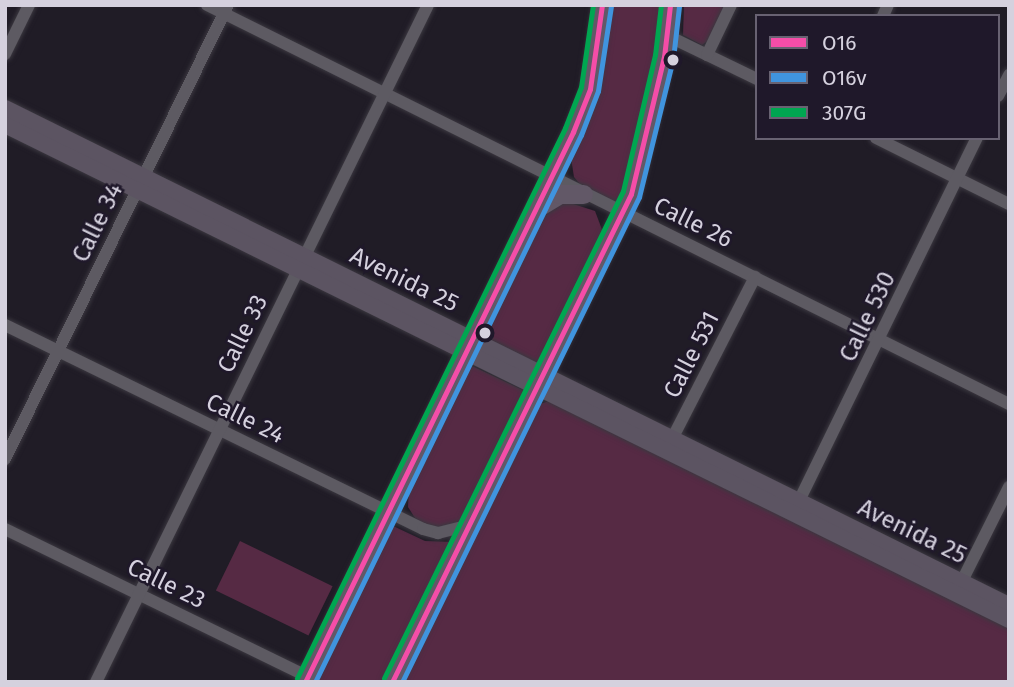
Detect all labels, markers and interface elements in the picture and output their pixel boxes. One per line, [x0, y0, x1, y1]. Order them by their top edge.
legend [755, 14, 1000, 140]
text: O16 [822, 30, 857, 56]
unlabelled marker [666, 53, 680, 67]
text: O16v [822, 65, 867, 91]
text: 307G [822, 100, 866, 126]
street label: Calle 34 [67, 179, 129, 267]
street label: Calle 26 [649, 192, 737, 254]
street label: Avenida 25 [345, 241, 463, 319]
street label: Calle 530 [834, 267, 902, 367]
street label: Calle 33 [212, 290, 274, 378]
street label: Calle 531 [658, 307, 726, 403]
unlabelled marker [478, 326, 492, 340]
street label: Calle 24 [201, 388, 289, 450]
street label: Avenida 25 [853, 493, 971, 571]
street label: Calle 23 [122, 553, 210, 615]

